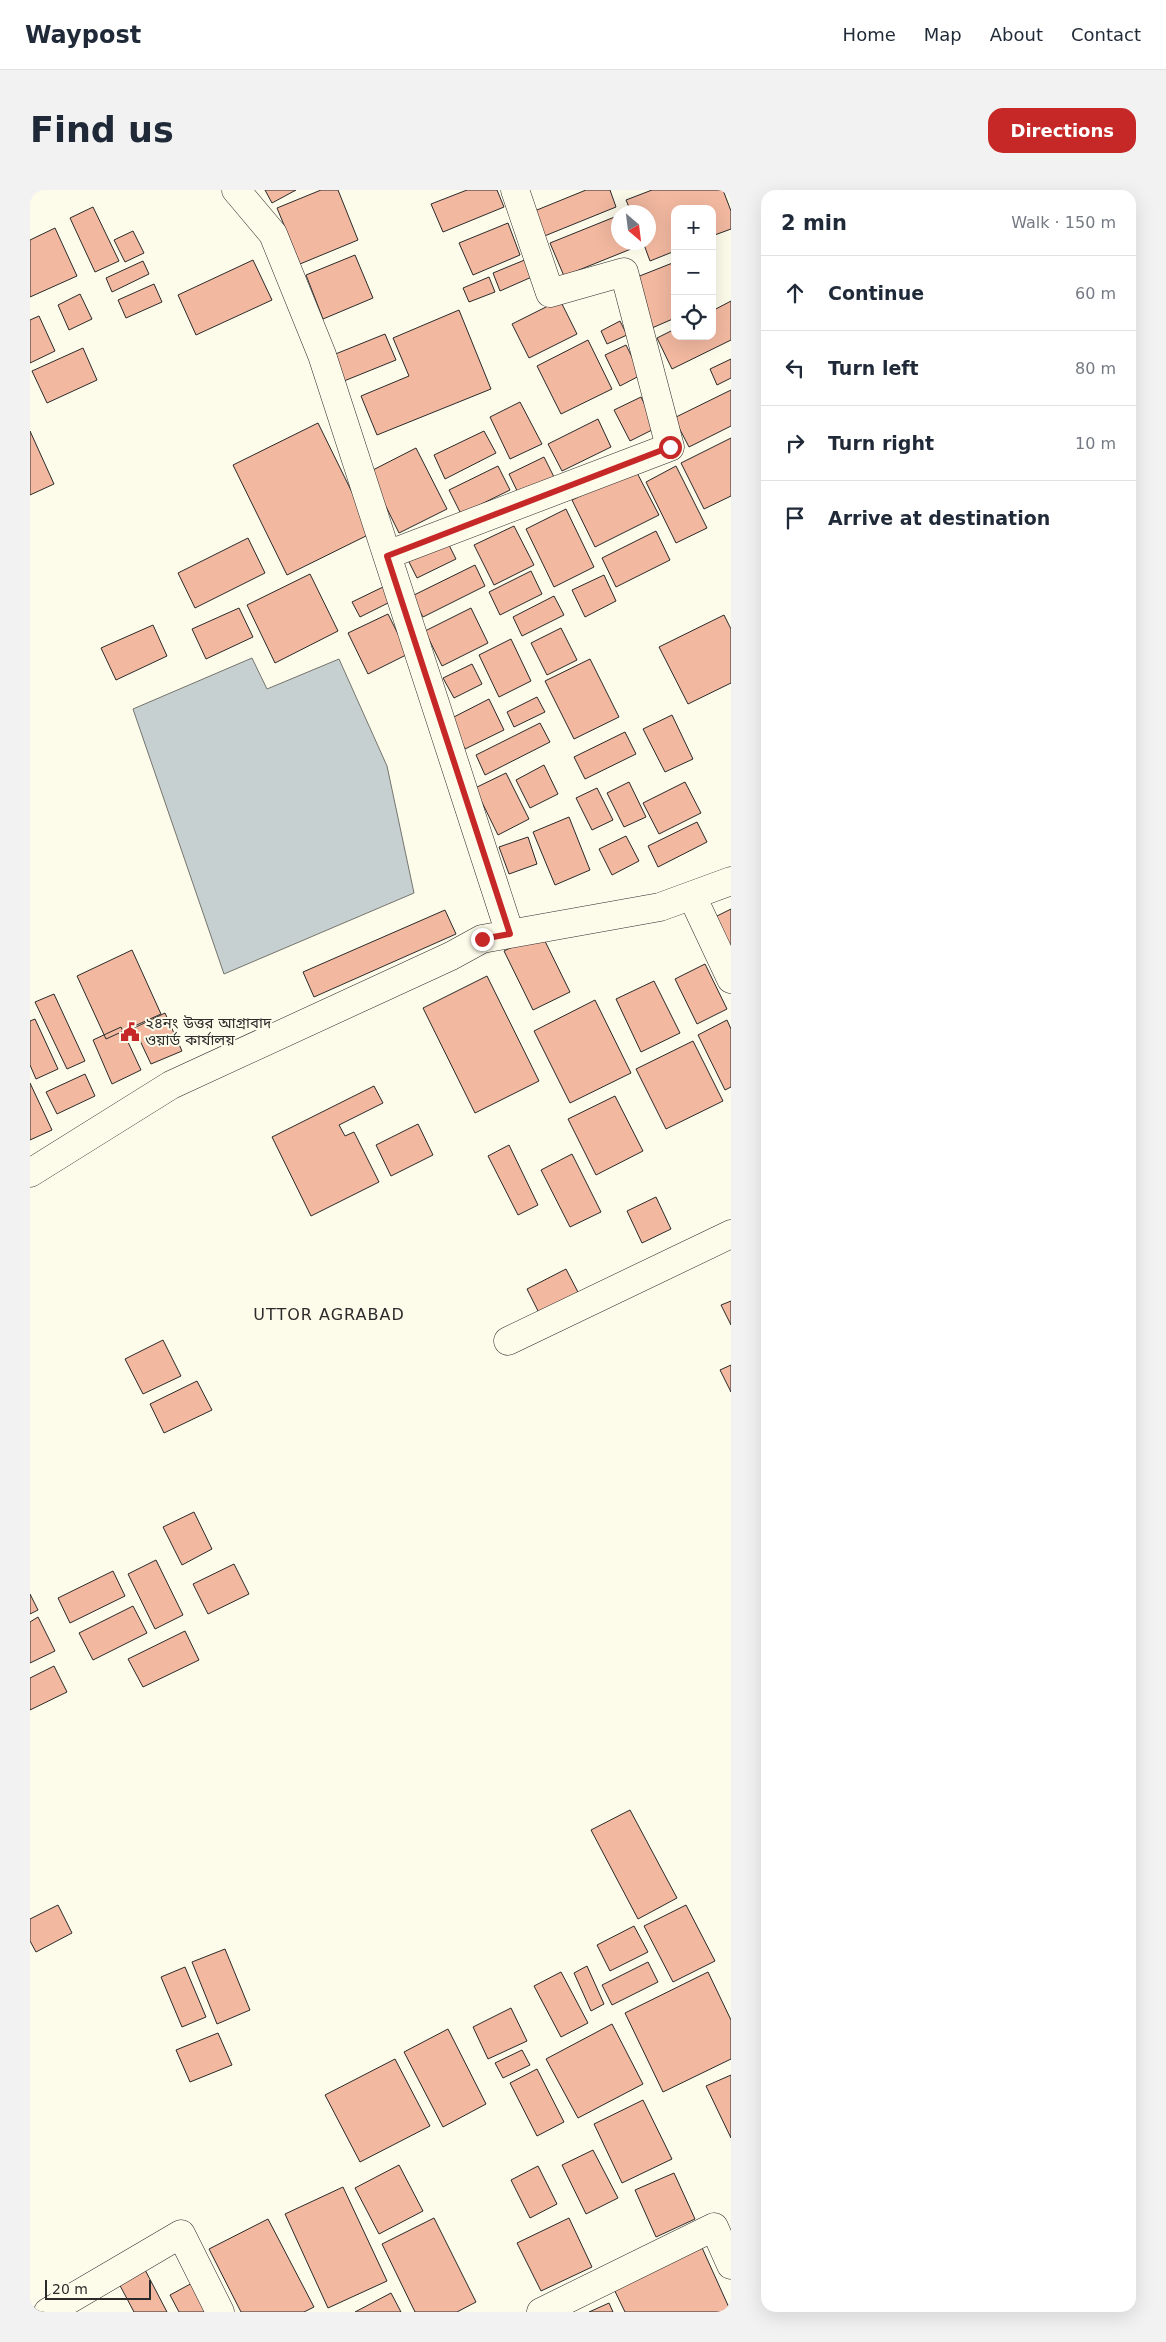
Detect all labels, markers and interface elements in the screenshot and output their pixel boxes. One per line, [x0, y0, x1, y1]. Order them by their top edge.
text: Waypost [25, 21, 141, 49]
text: Home [843, 24, 896, 45]
text: Map [924, 24, 962, 45]
text: About [990, 24, 1043, 45]
text: Contact [1071, 24, 1141, 45]
button: Directions [988, 108, 1136, 153]
text: Find us [30, 110, 174, 150]
north arrow [611, 205, 656, 250]
map controls [671, 205, 716, 340]
button: + [671, 205, 716, 250]
text: 2 min [781, 211, 847, 235]
text: Walk · 150 m [1011, 213, 1116, 232]
button: − [671, 250, 716, 295]
icon: ahead [781, 279, 809, 307]
text: Continue [828, 282, 924, 304]
text: 60 m [1075, 284, 1116, 303]
button: locate [671, 295, 716, 340]
icon: left [781, 354, 809, 382]
text: Turn left [828, 357, 919, 379]
text: 80 m [1075, 359, 1116, 378]
icon: right [781, 429, 809, 457]
text: Turn right [828, 432, 934, 454]
text: 10 m [1075, 434, 1116, 453]
route start [659, 436, 682, 459]
icon: arrive [781, 504, 809, 532]
text: Arrive at destination [828, 507, 1050, 529]
route end [471, 928, 494, 951]
place label: ২৪নং উত্তর আগ্রাবাদ ওয়ার্ড কার্যালয় [145, 1014, 272, 1049]
public building icon: ২৪নং উত্তর আগ্রাবাদ ওয়ার্ড কার্যালয় [119, 1021, 141, 1043]
district label: UTTOR AGRABAD [253, 1305, 405, 1324]
scale bar [45, 2277, 151, 2300]
text: 20 m [52, 2281, 88, 2297]

